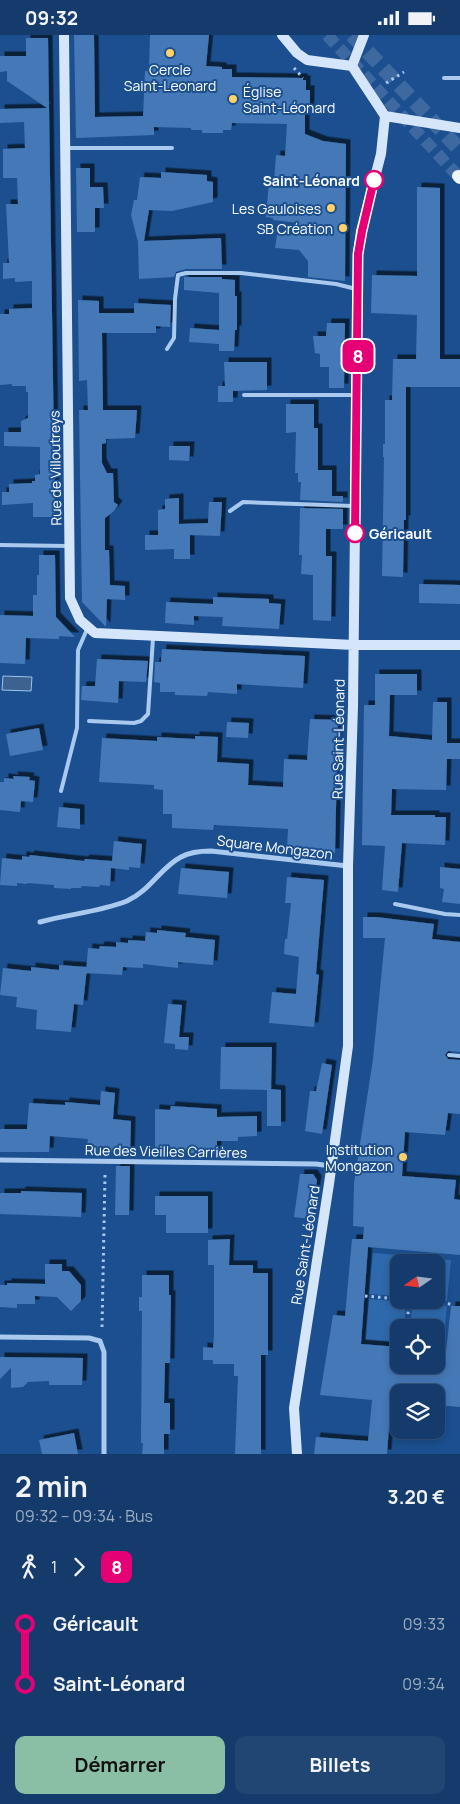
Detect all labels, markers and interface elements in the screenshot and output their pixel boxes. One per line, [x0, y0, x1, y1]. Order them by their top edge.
text: 09:32 [25, 5, 78, 31]
marker: Cercle Saint-Leonard [164, 47, 176, 59]
place label: Cercle Saint-Leonard [124, 60, 216, 95]
place label: Église Saint-Léonard [243, 82, 335, 117]
marker: Église Saint-Léonard [227, 93, 239, 105]
marker: Saint-Léonard [364, 170, 384, 190]
place label: Saint-Léonard [263, 171, 360, 190]
place label: Les Gauloises [232, 199, 321, 218]
marker: Les Gauloises [325, 202, 337, 214]
place label: SB Création [257, 219, 333, 238]
marker: SB Création [337, 222, 349, 234]
line badge: 8 [342, 340, 374, 372]
text: 8 [352, 344, 364, 368]
street label: Rue de Villoutreys [44, 410, 66, 526]
marker: Géricault [345, 523, 365, 543]
place label: Géricault [369, 524, 432, 543]
street label: Rue Saint-Léonard [327, 679, 349, 799]
street label: Square Mongazon [216, 830, 334, 864]
street label: Rue des Vieilles Carrières [85, 1140, 247, 1162]
place label: Institution Mongazon [325, 1140, 393, 1175]
marker: Institution Mongazon [397, 1151, 409, 1163]
street label: Rue Saint-Léonard [286, 1184, 324, 1306]
north arrow [390, 1254, 445, 1309]
map controls [390, 1254, 445, 1439]
button: locate [390, 1319, 445, 1374]
button: layers [390, 1384, 445, 1439]
text: 2 min [15, 1467, 88, 1505]
text: 3.20 € [388, 1484, 445, 1510]
text: 09:32 – 09:34 · Bus [15, 1505, 153, 1527]
icon: walk [15, 1553, 43, 1581]
icon: forward [65, 1553, 93, 1581]
text: 8 [111, 1555, 122, 1579]
text: 1 [51, 1556, 57, 1578]
text: Géricault [53, 1611, 138, 1637]
text: 09:33 [403, 1613, 445, 1635]
text: Saint-Léonard [53, 1671, 185, 1697]
text: 09:34 [402, 1673, 445, 1695]
button: Démarrer [15, 1736, 225, 1794]
button: Billets [235, 1736, 445, 1794]

